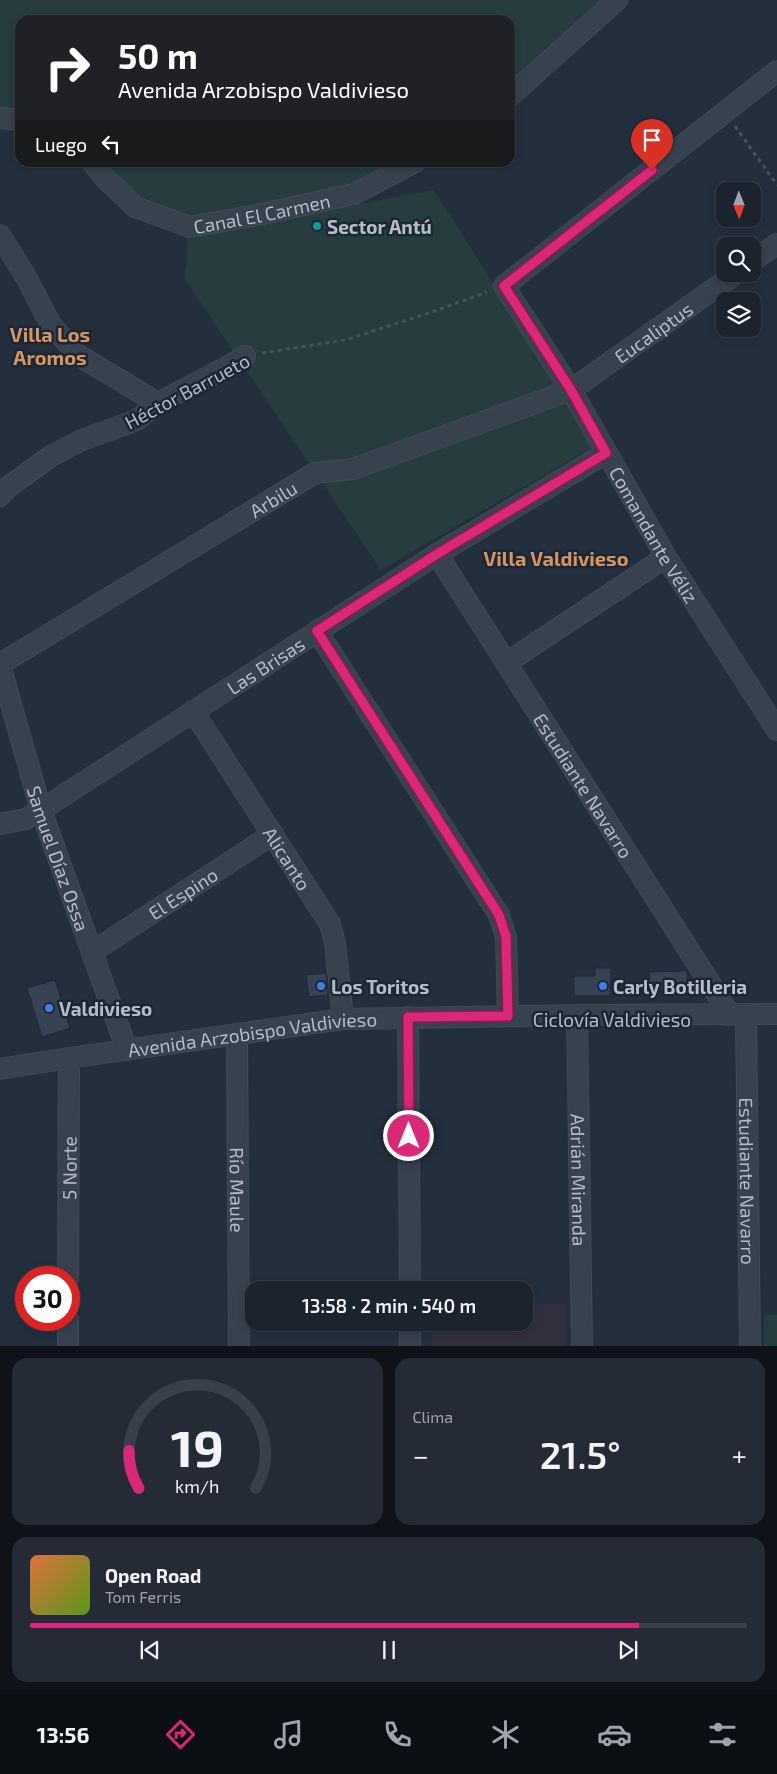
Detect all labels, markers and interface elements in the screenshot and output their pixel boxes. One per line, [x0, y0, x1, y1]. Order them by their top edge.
text: 50 m [118, 34, 198, 76]
icon: right [35, 35, 100, 100]
text: Avenida Arzobispo Valdivieso [118, 76, 409, 102]
pin [631, 119, 673, 170]
icon: arrive [638, 126, 666, 154]
icon: left [97, 130, 125, 158]
text: Luego [35, 133, 87, 156]
north arrow [716, 182, 761, 228]
map controls [716, 182, 761, 337]
street label: Canal El Carmen [192, 188, 332, 238]
place label: Sector Antú [327, 215, 432, 238]
marker: Sector Antú [311, 220, 323, 232]
button: search [716, 237, 761, 282]
button: layers [716, 292, 761, 337]
street label: Eucaliptus [610, 296, 697, 367]
district label: Villa Los Aromos [10, 322, 90, 369]
street label: Héctor Barrueto [121, 348, 253, 434]
street label: Comandante Véliz [605, 462, 704, 607]
street label: Arbilu [245, 475, 301, 522]
district label: Villa Valdivieso [484, 546, 628, 570]
street label: Las Brisas [222, 631, 308, 699]
street label: Estudiante Navarro [529, 709, 639, 862]
street label: Samuel Díaz Ossa [23, 783, 95, 934]
street label: Alicanto [259, 822, 317, 894]
street label: El Espino [144, 862, 221, 924]
place label: Los Toritos [331, 975, 429, 998]
place label: Carly Botilleria [613, 975, 747, 999]
marker: Los Toritos [315, 980, 327, 992]
marker: Carly Botilleria [597, 980, 609, 992]
place label: Valdivieso [59, 997, 152, 1020]
marker: Valdivieso [43, 1002, 55, 1014]
street label: Avenida Arzobispo Valdivieso [126, 1007, 377, 1061]
street label: Ciclovía Valdivieso [533, 1008, 691, 1031]
street label: Estudiante Navarro [735, 1097, 761, 1265]
position arrow [382, 1109, 434, 1161]
street label: Adrián Miranda [567, 1114, 592, 1246]
street label: 5 Norte [57, 1136, 80, 1200]
street label: Río Maule [226, 1147, 250, 1233]
speed limit sign: 30 [15, 1266, 80, 1331]
text: 13:58 · 2 min · 540 m [302, 1294, 476, 1317]
text: Clima [413, 1407, 453, 1426]
text: 19 [171, 1415, 224, 1477]
text: 21.5° [540, 1431, 621, 1477]
text: − [413, 1438, 429, 1472]
text: + [732, 1438, 747, 1472]
text: km/h [175, 1475, 219, 1497]
text: Open Road [105, 1564, 201, 1587]
text: Tom Ferris [105, 1587, 181, 1606]
icon: previous [136, 1636, 164, 1664]
icon: pause [375, 1636, 403, 1664]
icon: next [614, 1636, 642, 1664]
icon: directions [163, 1717, 198, 1752]
icon: music [271, 1717, 306, 1752]
icon: phone [380, 1717, 415, 1752]
icon: climate [488, 1717, 523, 1752]
icon: car [597, 1717, 632, 1752]
icon: filters [705, 1717, 740, 1752]
text: 13:56 [37, 1721, 89, 1747]

